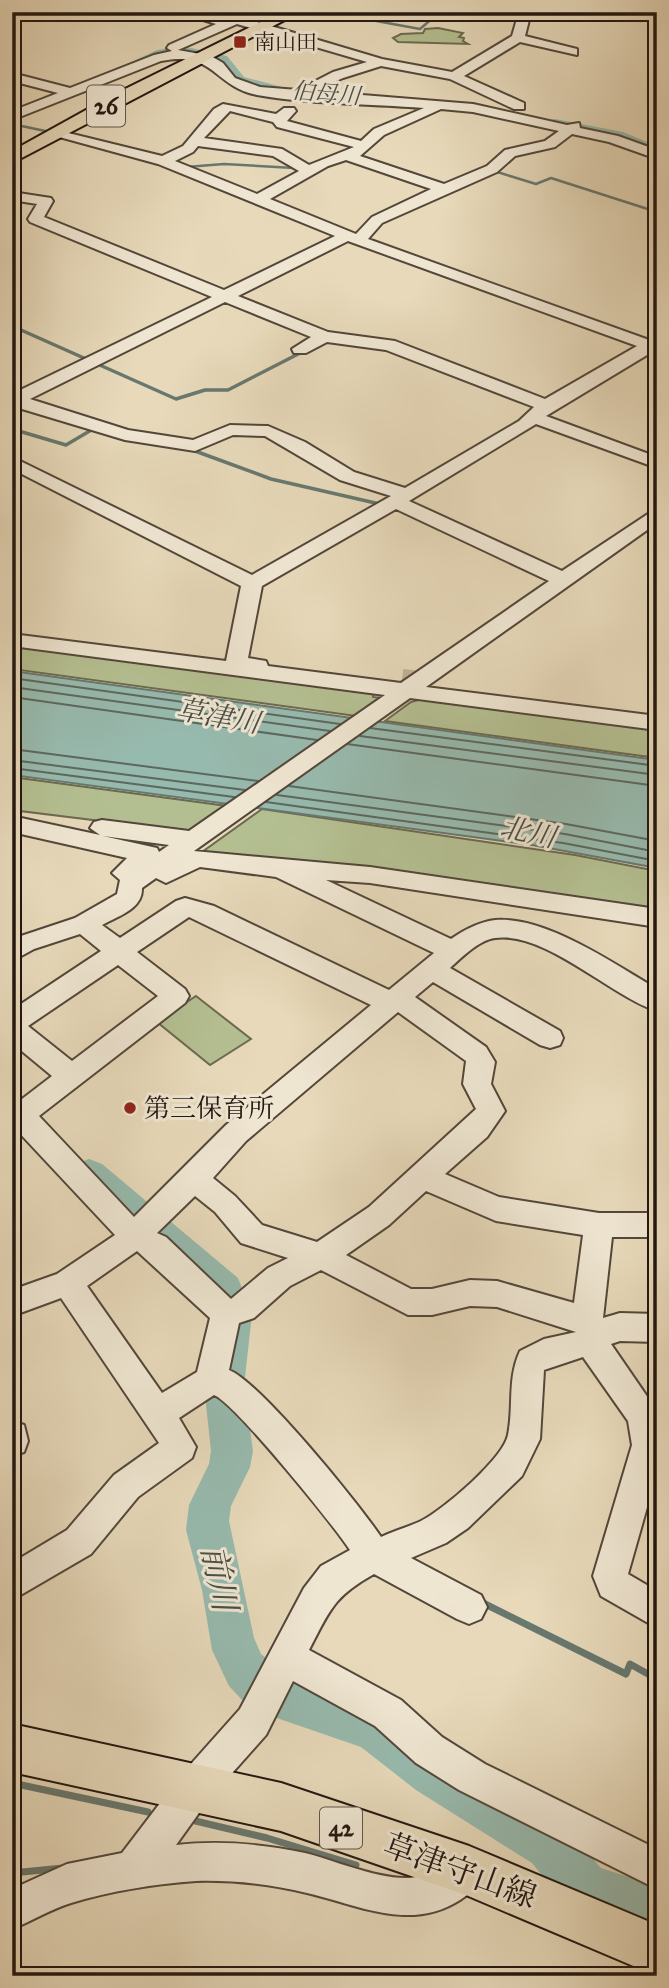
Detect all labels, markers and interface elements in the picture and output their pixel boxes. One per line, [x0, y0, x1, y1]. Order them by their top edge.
place label: 南山田 [254, 29, 317, 55]
marker: 南山田 [232, 34, 248, 50]
water label: 伯母川 [290, 76, 365, 110]
road number: 26 [87, 86, 125, 126]
water label: 草津川 [174, 691, 265, 741]
water label: 北川 [497, 809, 562, 856]
place label: 第三保育所 [144, 1092, 274, 1124]
marker: 第三保育所 [122, 1100, 138, 1116]
water label: 前川 [193, 1542, 246, 1617]
road number: 42 [320, 1808, 362, 1849]
street label: 草津守山線 [378, 1825, 542, 1917]

